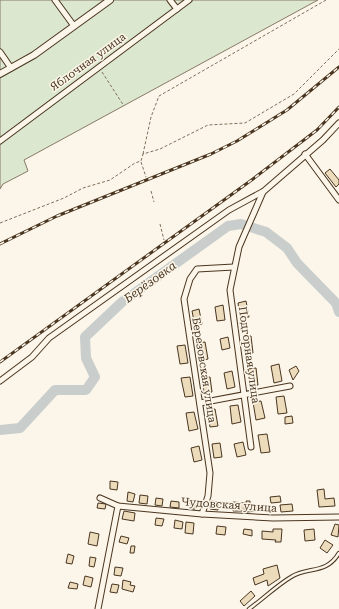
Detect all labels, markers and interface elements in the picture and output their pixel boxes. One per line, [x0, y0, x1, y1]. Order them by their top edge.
street label: Яблочная улица [48, 30, 128, 94]
water label: Берёзовка [120, 258, 179, 306]
street label: Подгорная улица [236, 306, 262, 404]
street label: Березовская улица [189, 316, 219, 424]
street label: Чудовская улица [181, 495, 277, 515]

